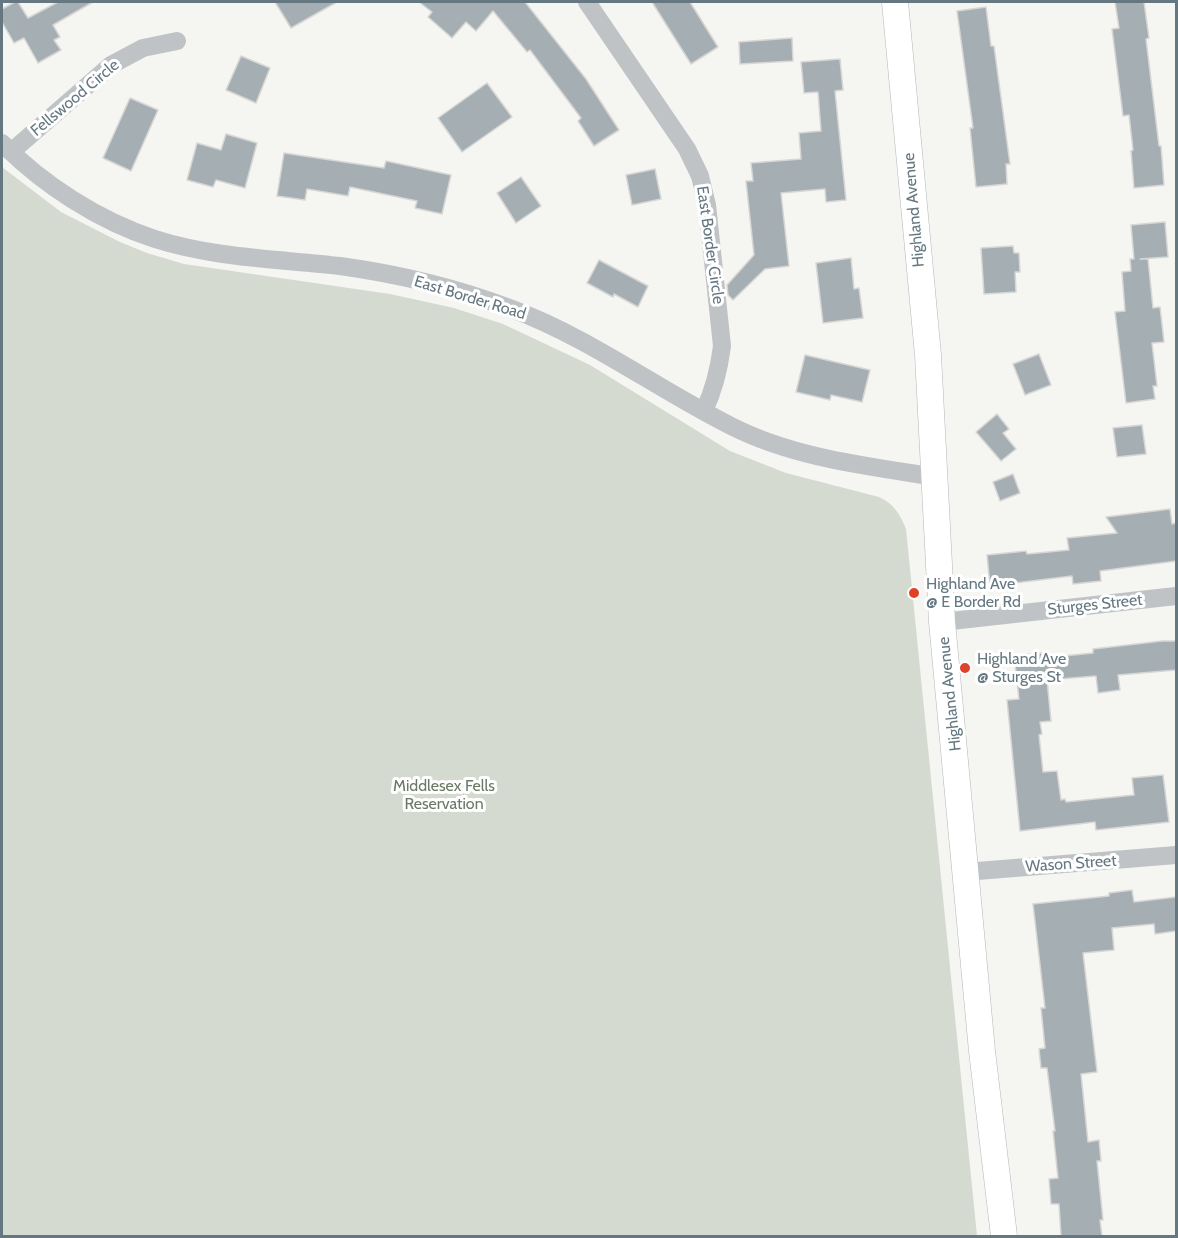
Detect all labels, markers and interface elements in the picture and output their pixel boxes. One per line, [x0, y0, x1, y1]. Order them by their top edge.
street label: Fellswood Circle [27, 55, 123, 141]
street label: Highland Avenue [899, 152, 929, 268]
street label: East Border Circle [692, 185, 728, 305]
street label: East Border Road [412, 272, 528, 324]
place label: Highland Ave @ E Border Rd [926, 574, 1021, 612]
marker: Highland Ave @ E Border Rd [907, 586, 921, 600]
street label: Sturges Street [1047, 590, 1143, 620]
street label: Highland Avenue [934, 636, 966, 752]
place label: Highland Ave @ Sturges St [977, 649, 1066, 687]
marker: Highland Ave @ Sturges St [958, 661, 972, 675]
park label: Middlesex Fells Reservation [393, 776, 495, 814]
street label: Wason Street [1025, 851, 1117, 877]

